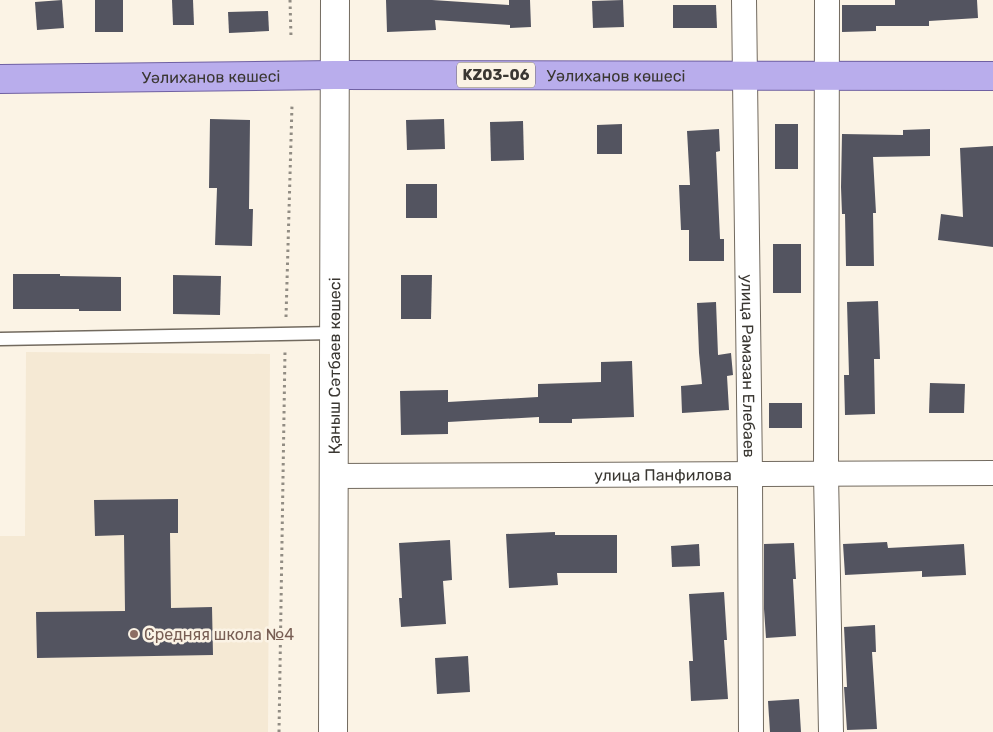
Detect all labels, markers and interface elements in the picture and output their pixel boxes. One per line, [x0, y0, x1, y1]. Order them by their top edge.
road number: KZ03-06 [457, 62, 535, 88]
street label: Уәлиханов көшесі [547, 66, 685, 86]
street label: Уәлиханов көшесі [141, 67, 280, 87]
street label: улица Рамазан Елебаев [737, 274, 759, 458]
street label: Қаныш Сәтбаев көшесі [325, 277, 344, 455]
street label: улица Панфилова [594, 465, 732, 485]
place label: Средняя школа №4 [144, 625, 294, 644]
marker: Средняя школа №4 [128, 628, 140, 640]

